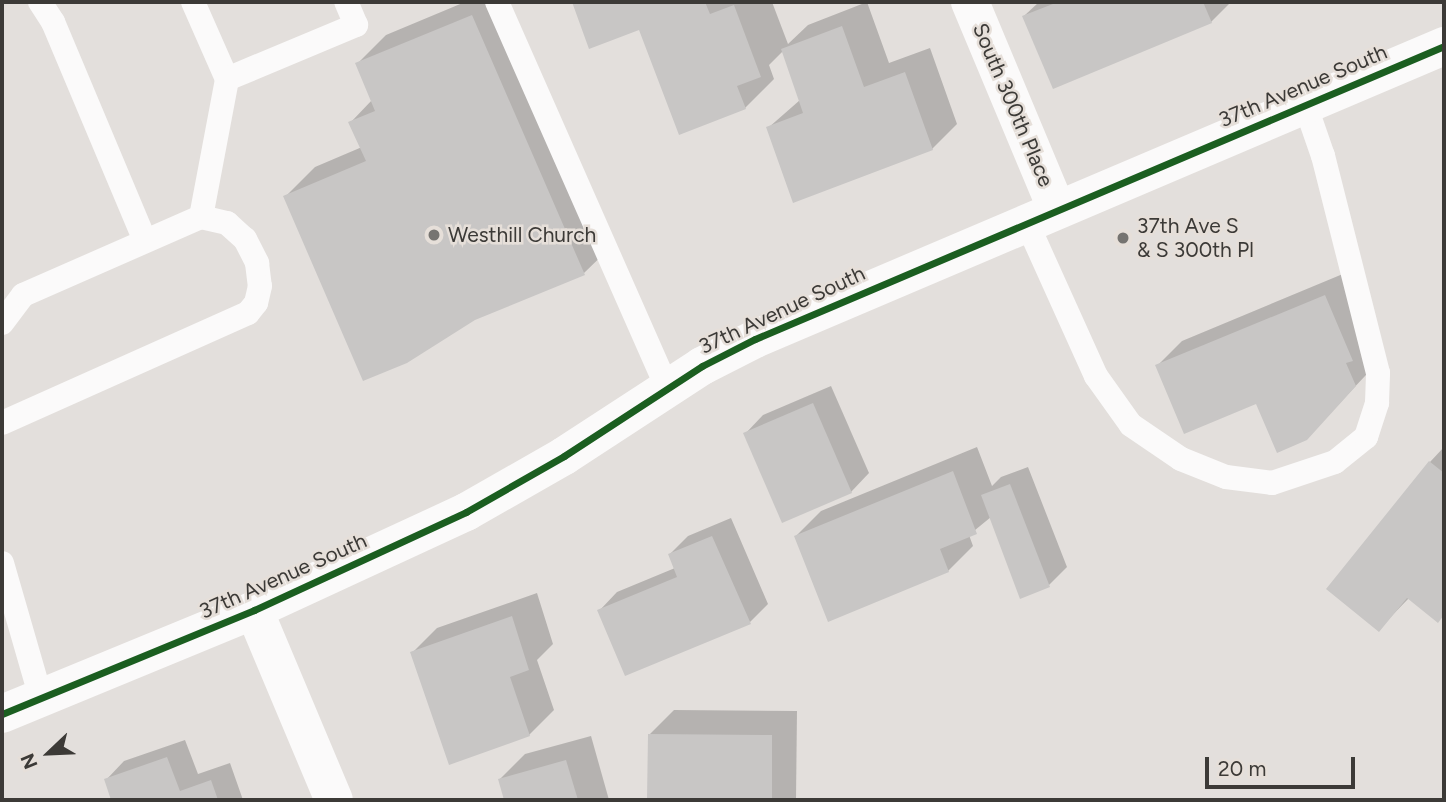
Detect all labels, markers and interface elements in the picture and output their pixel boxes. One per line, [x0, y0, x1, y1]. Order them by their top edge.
street label: South 300th Place [967, 19, 1059, 191]
street label: 37th Avenue South [1215, 39, 1391, 133]
place label: 37th Ave S & S 300th Pl [1137, 213, 1254, 263]
place label: Westhill Church [448, 222, 596, 248]
marker: Westhill Church [426, 227, 442, 243]
marker: 37th Ave S & S 300th Pl [1115, 230, 1131, 246]
street label: 37th Avenue South [695, 261, 869, 359]
street label: 37th Avenue South [196, 528, 370, 624]
north arrow [14, 718, 84, 788]
scale bar [1208, 742, 1358, 786]
text: N [16, 750, 43, 773]
text: 20 m [1218, 756, 1266, 781]

